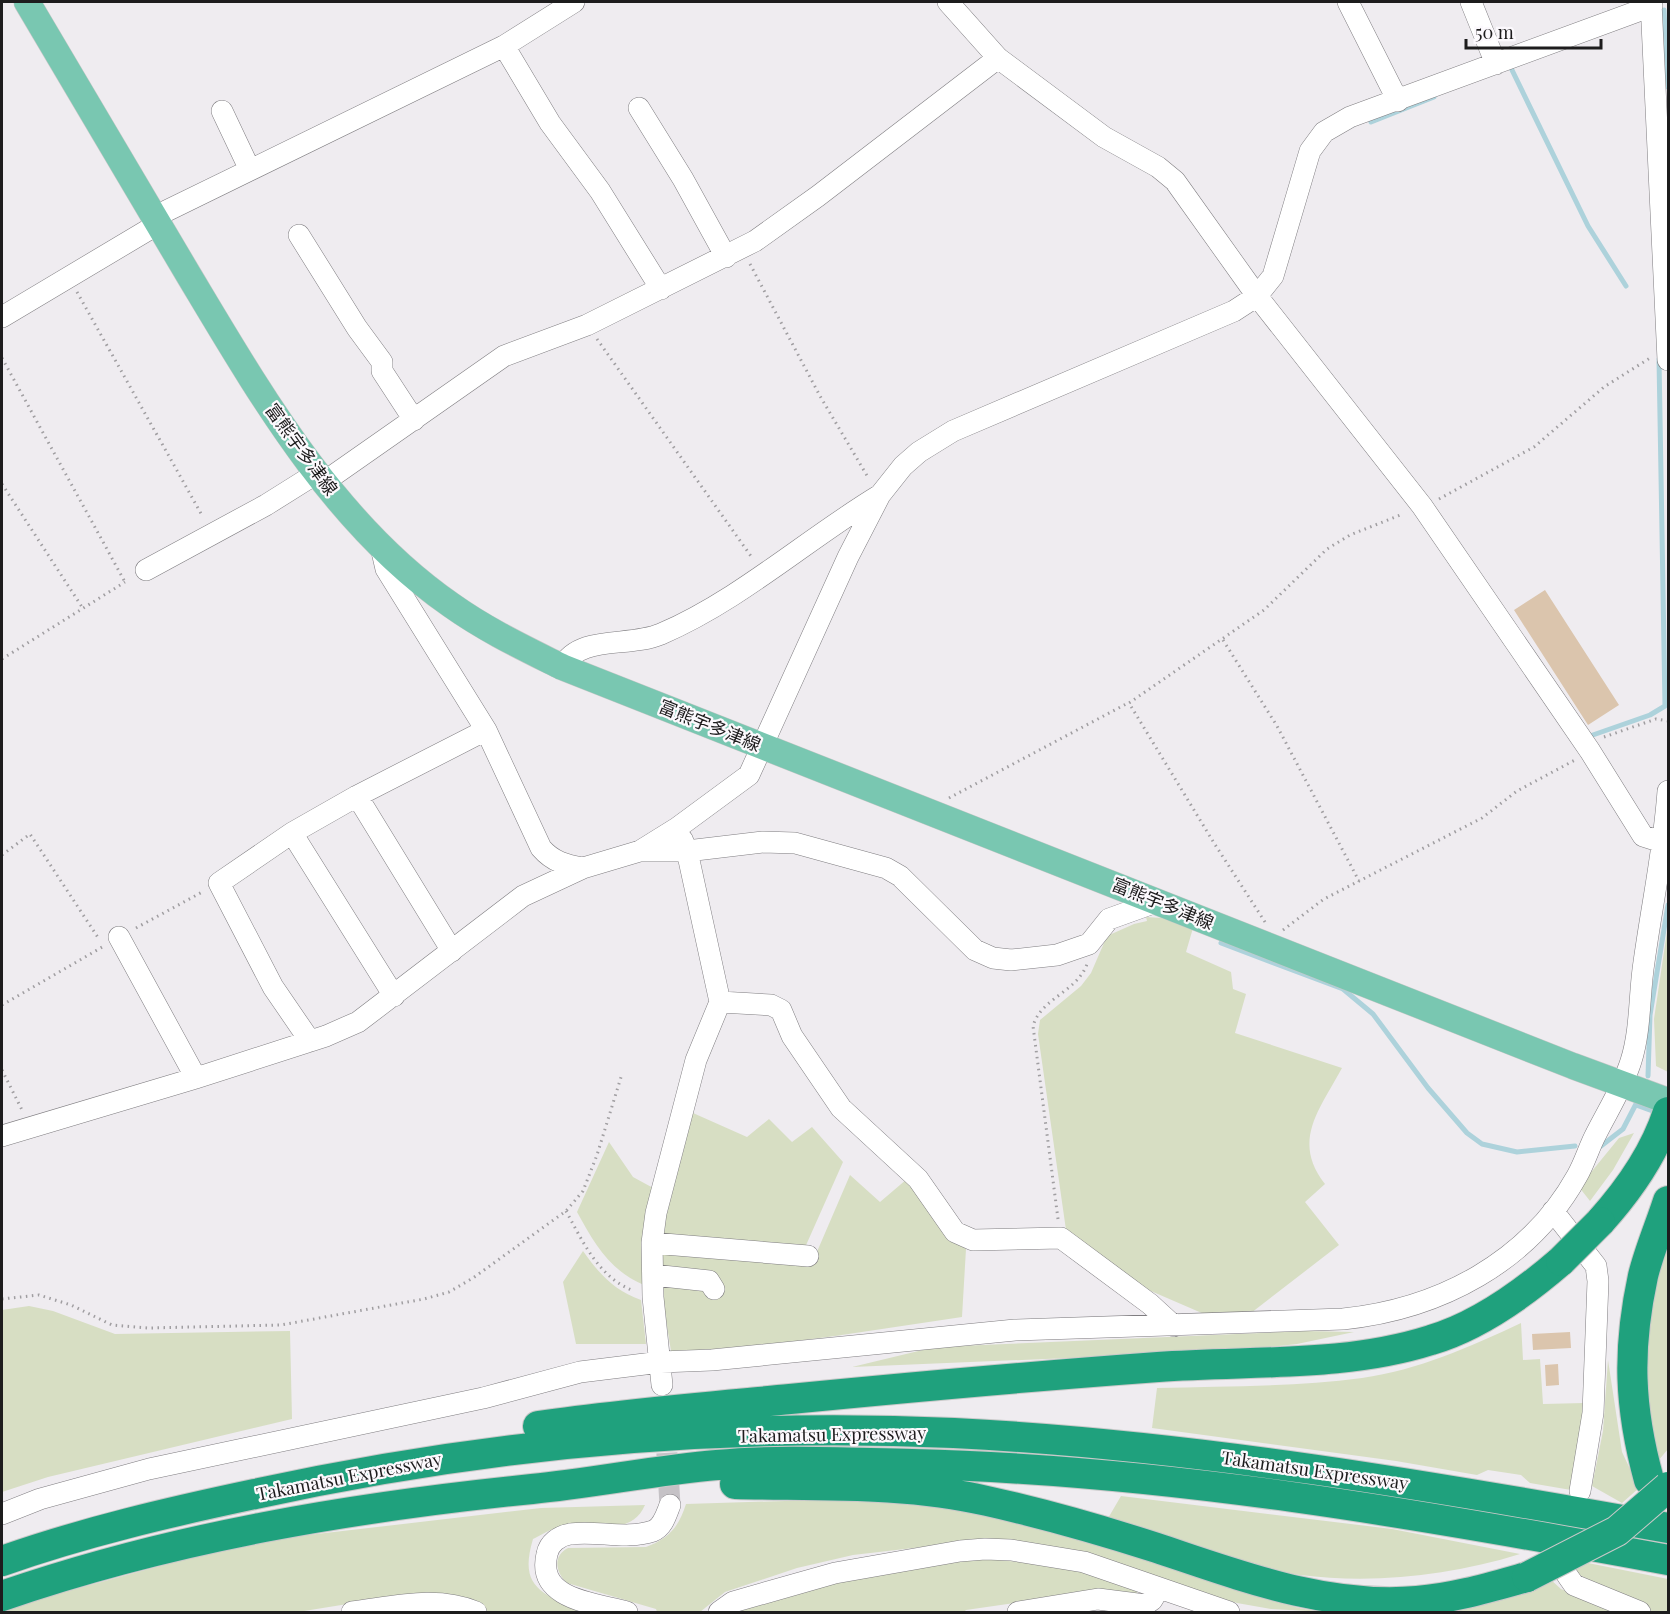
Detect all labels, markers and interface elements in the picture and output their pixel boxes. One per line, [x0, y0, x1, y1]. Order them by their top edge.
scale bar [1466, 12, 1601, 50]
text: 50 m [1475, 20, 1514, 44]
street label: 富熊宇多津線 [261, 398, 343, 500]
street label: 富熊宇多津線 [655, 694, 765, 756]
street label: 富熊宇多津線 [1108, 872, 1218, 934]
street label: Takamatsu Expressway [738, 1420, 926, 1448]
street label: Takamatsu Expressway [1220, 1445, 1410, 1495]
street label: Takamatsu Expressway [254, 1446, 444, 1506]

